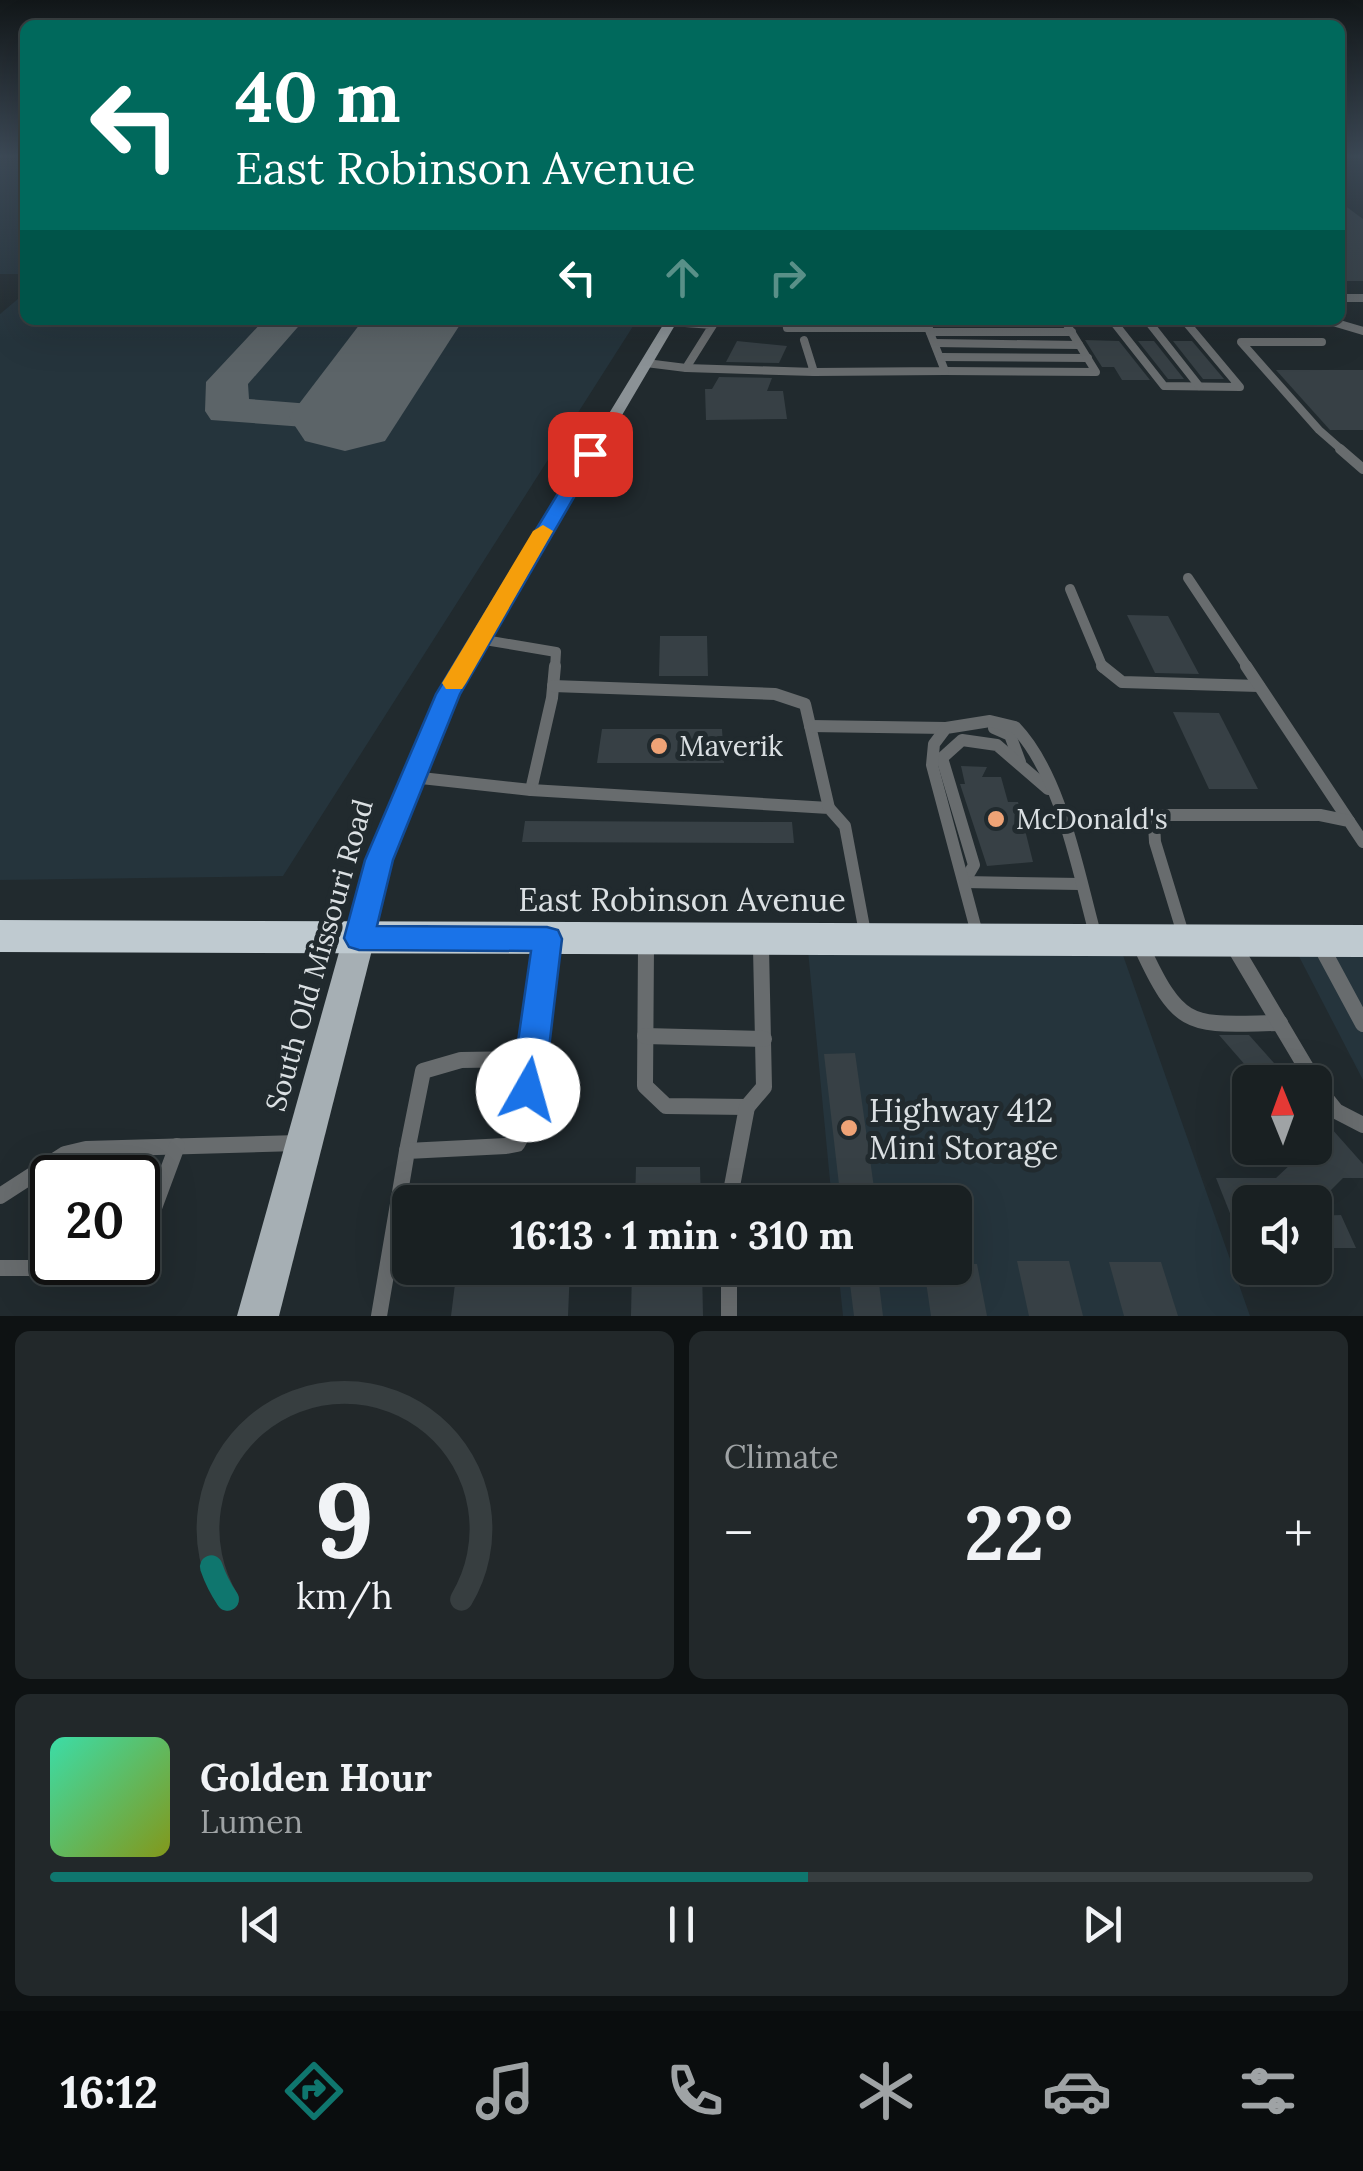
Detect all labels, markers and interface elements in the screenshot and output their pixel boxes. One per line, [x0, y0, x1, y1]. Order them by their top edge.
text: 40 m [235, 52, 401, 141]
icon: left [70, 60, 200, 190]
text: East Robinson Avenue [235, 139, 696, 196]
icon: left [550, 250, 605, 305]
icon: ahead [655, 250, 710, 305]
icon: right [760, 250, 815, 305]
pin [548, 412, 633, 497]
icon: arrive [563, 427, 618, 482]
place label: Maverik [679, 728, 783, 764]
marker: Maverik [648, 735, 670, 757]
street label: South Old Missouri Road [257, 795, 381, 1115]
place label: McDonald's [1016, 801, 1168, 837]
marker: McDonald's [985, 808, 1007, 830]
street label: East Robinson Avenue [518, 879, 846, 920]
position arrow [476, 1038, 580, 1142]
north arrow [1232, 1065, 1332, 1165]
map controls [1232, 1065, 1332, 1285]
place label: Highway 412 Mini Storage [869, 1090, 1058, 1168]
marker: Highway 412 Mini Storage [838, 1117, 860, 1139]
speed limit sign: 20 [30, 1155, 160, 1285]
button: sound [1232, 1185, 1332, 1285]
text: 16:13 · 1 min · 310 m [510, 1211, 854, 1259]
text: Climate [724, 1436, 839, 1477]
text: 9 [315, 1452, 374, 1585]
text: 22° [964, 1485, 1073, 1581]
text: − [724, 1498, 753, 1568]
text: + [1284, 1498, 1313, 1568]
text: km/h [296, 1573, 393, 1619]
text: Golden Hour [200, 1753, 432, 1801]
text: Lumen [200, 1801, 303, 1842]
icon: previous [233, 1897, 288, 1952]
icon: pause [654, 1897, 709, 1952]
icon: next [1075, 1897, 1130, 1952]
icon: directions [279, 2056, 349, 2126]
icon: music [470, 2056, 540, 2126]
icon: phone [660, 2056, 730, 2126]
icon: climate [851, 2056, 921, 2126]
icon: car [1042, 2056, 1112, 2126]
icon: filters [1233, 2056, 1303, 2126]
text: 16:12 [60, 2063, 158, 2120]

